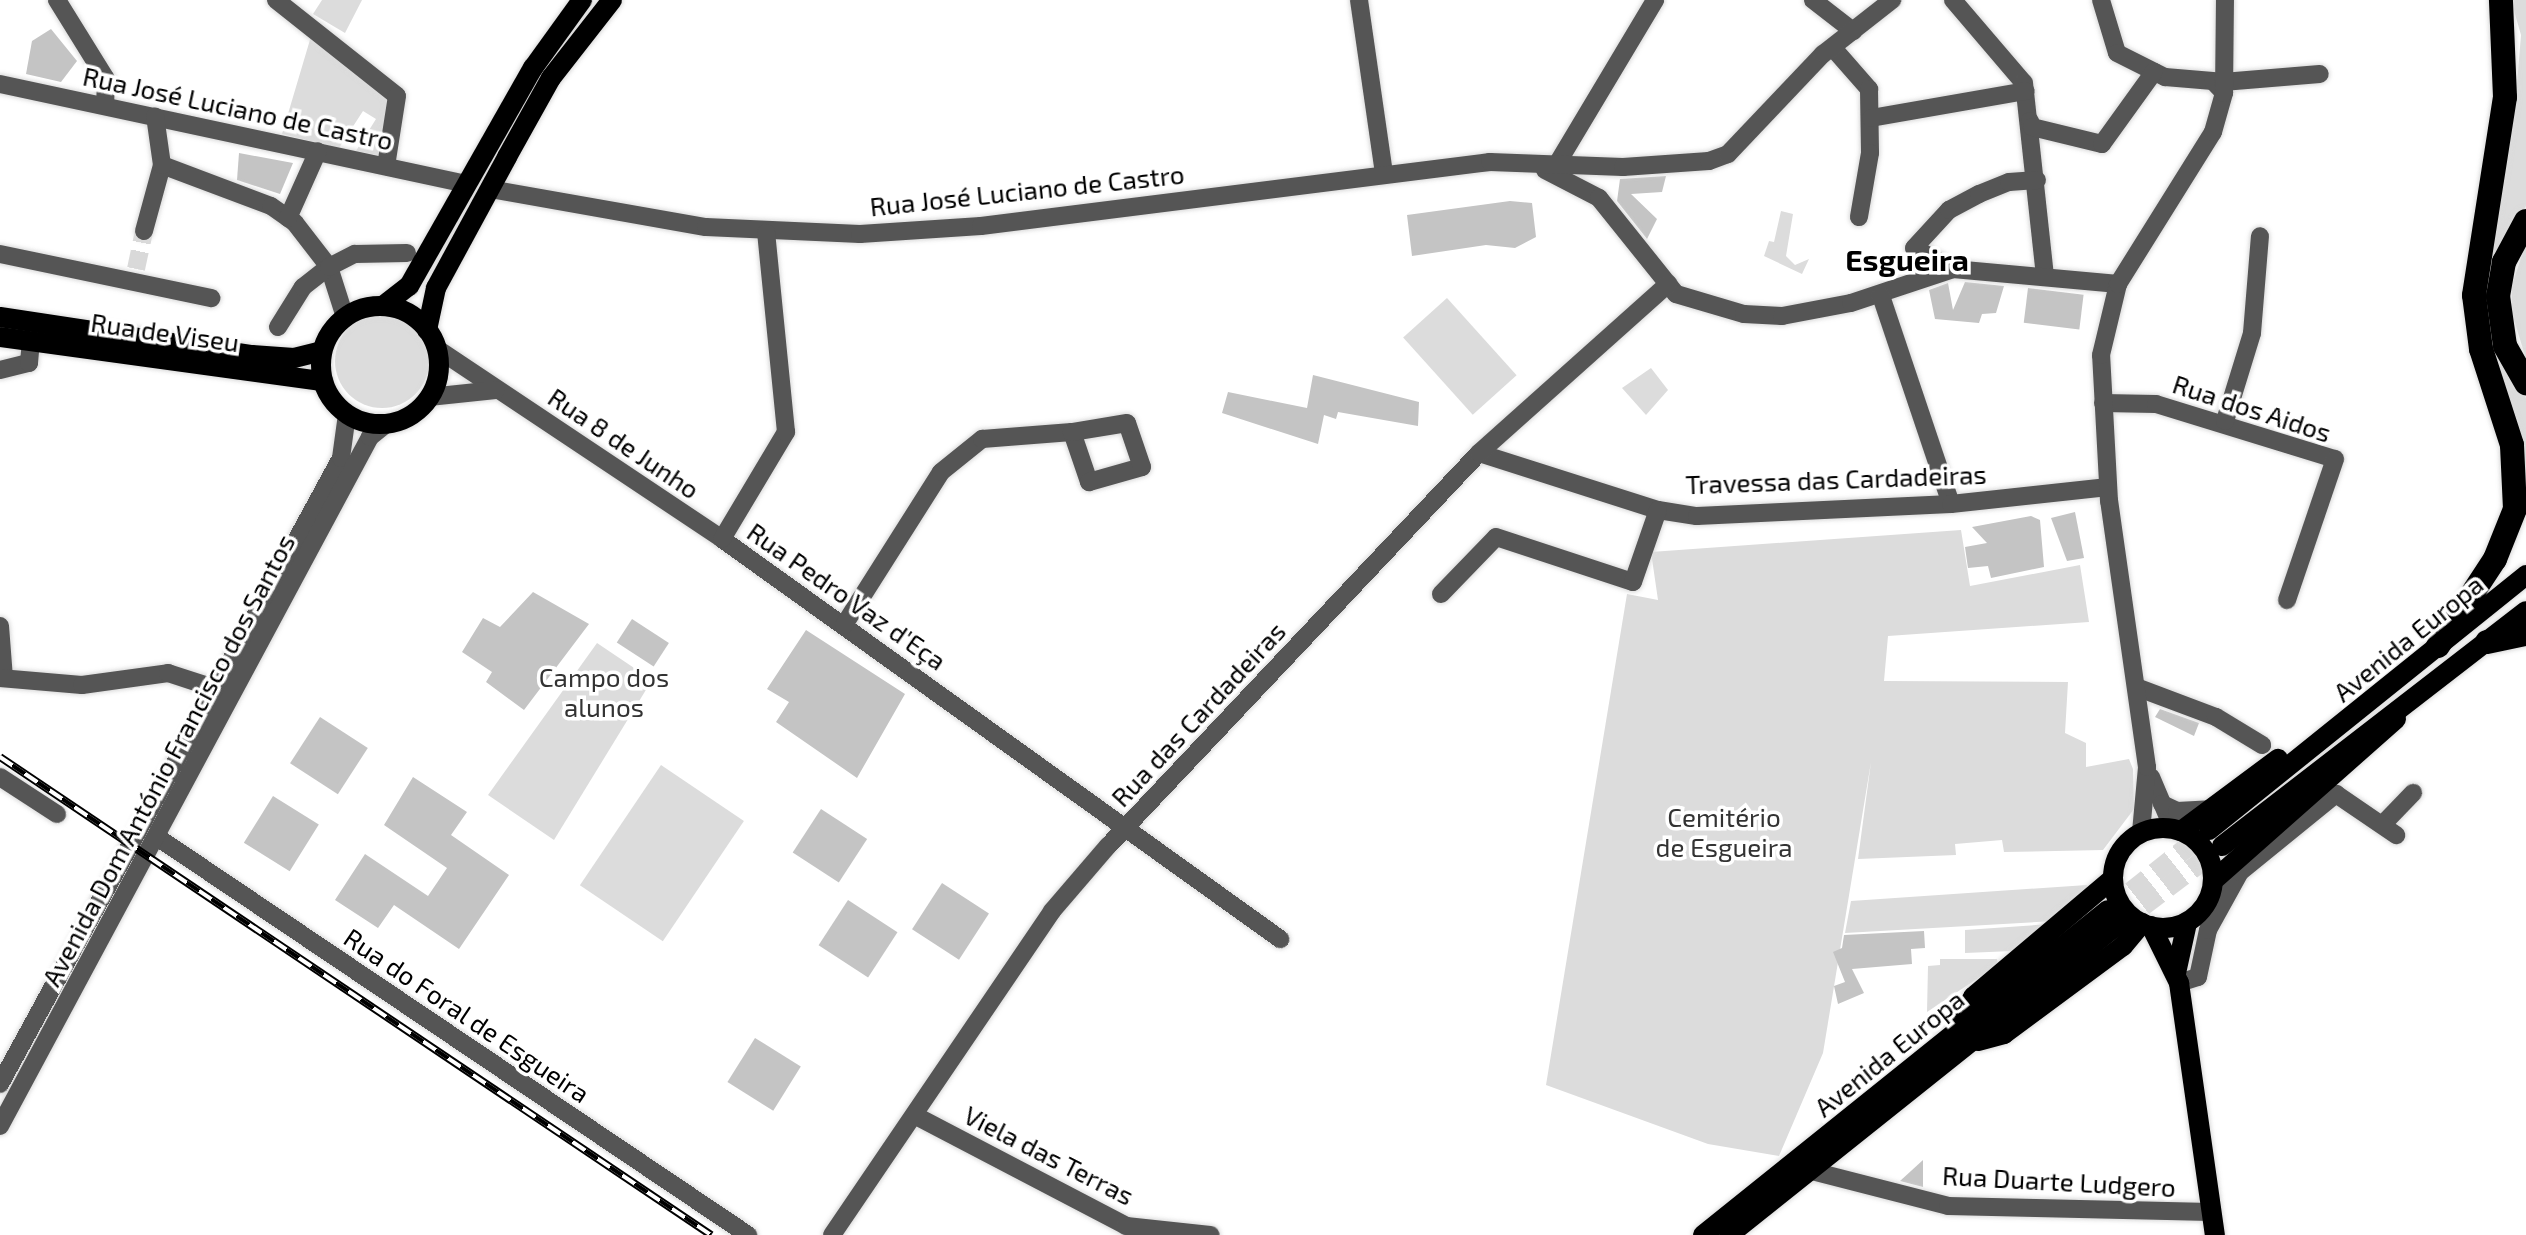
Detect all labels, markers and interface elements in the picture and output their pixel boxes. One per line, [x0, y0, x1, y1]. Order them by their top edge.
street label: Rua José Luciano de Castro [80, 60, 396, 156]
street label: Rua José Luciano de Castro [868, 158, 1186, 222]
district label: Esgueira [1845, 241, 1969, 277]
street label: Rua de Viseu [89, 306, 241, 358]
street label: Rua dos Aidos [2169, 368, 2335, 448]
street label: Rua 8 de Junho [542, 381, 706, 505]
street label: Travessa das Cardadeiras [1685, 458, 1987, 500]
street label: Rua Pedro Vaz d'Eça [741, 516, 953, 676]
street label: Avenida Dom António Francisco dos Santos [35, 529, 301, 991]
street label: Avenida Europa [2327, 568, 2489, 708]
street label: Rua das Cardadeiras [1104, 615, 1292, 813]
park label: Campo dos alunos [539, 661, 669, 722]
park label: Cemitério de Esgueira [1656, 801, 1792, 862]
street label: Rua do Foral de Esgueira [338, 921, 596, 1109]
street label: Avenida Europa [1808, 983, 1970, 1123]
street label: Viela das Terras [959, 1099, 1139, 1211]
street label: Rua Duarte Ludgero [1941, 1159, 2177, 1203]

